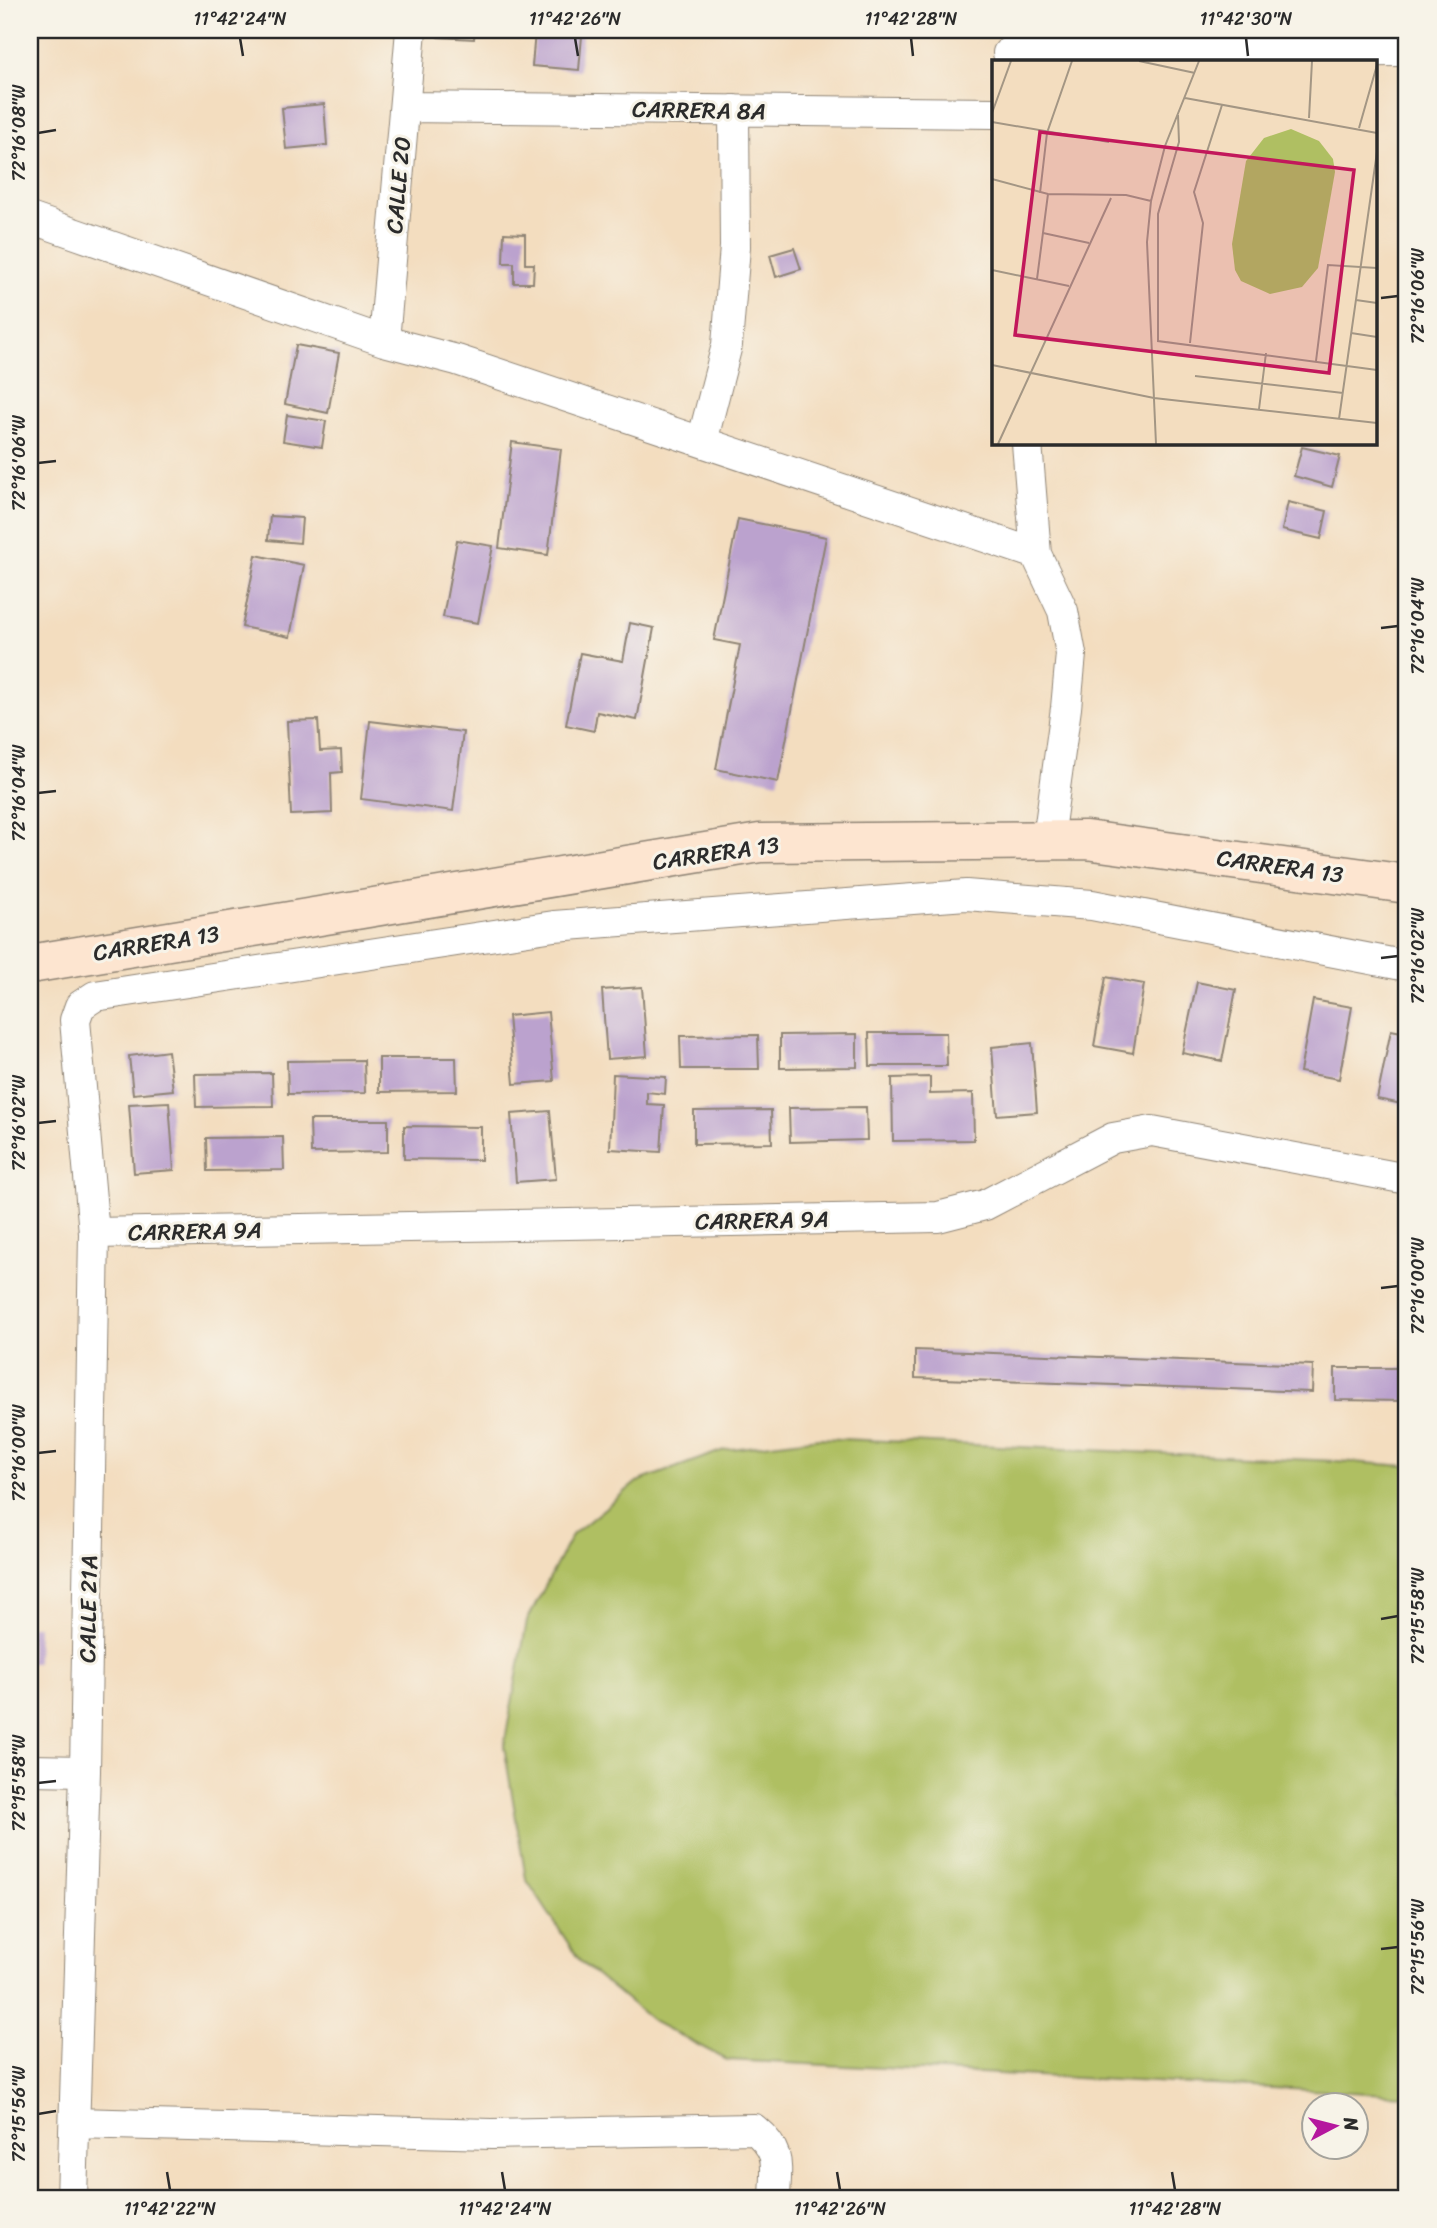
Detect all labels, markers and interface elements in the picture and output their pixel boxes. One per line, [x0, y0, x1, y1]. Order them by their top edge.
text: 11°42'24"N [193, 3, 287, 35]
text: 11°42'26"N [529, 3, 622, 35]
text: 11°42'28"N [865, 3, 958, 35]
text: 11°42'30"N [1200, 3, 1293, 35]
inset map [992, 60, 1378, 444]
text: 72°16'08"W [3, 84, 35, 181]
street label: CARRERA 8A [632, 89, 766, 132]
street label: CALLE 20 [374, 135, 423, 235]
text: 72°16'06"W [1402, 247, 1434, 344]
text: 72°16'06"W [3, 414, 35, 511]
text: 72°16'04"W [1402, 576, 1434, 674]
text: 72°16'04"W [3, 743, 35, 841]
street label: CARRERA 13 [650, 824, 782, 883]
street label: CARRERA 13 [1214, 837, 1346, 896]
text: 72°16'02"W [1402, 907, 1434, 1004]
street label: CARRERA 13 [90, 913, 222, 974]
text: 72°16'02"W [3, 1074, 35, 1171]
street label: CARRERA 9A [695, 1199, 829, 1242]
street label: CARRERA 9A [128, 1210, 262, 1253]
text: 72°16'00"W [1402, 1236, 1434, 1335]
text: 72°16'00"W [3, 1403, 35, 1502]
street label: CALLE 21A [67, 1555, 110, 1663]
text: 72°15'58"W [1402, 1566, 1434, 1664]
text: 72°15'58"W [3, 1733, 35, 1831]
text: 72°15'56"W [1402, 1898, 1434, 1995]
text: 72°15'56"W [3, 2065, 35, 2162]
north arrow [1300, 2092, 1370, 2162]
text: N [1334, 2114, 1369, 2133]
text: 11°42'22"N [124, 2193, 217, 2225]
text: 11°42'24"N [458, 2193, 552, 2225]
text: 11°42'26"N [794, 2193, 887, 2225]
text: 11°42'28"N [1129, 2193, 1222, 2225]

